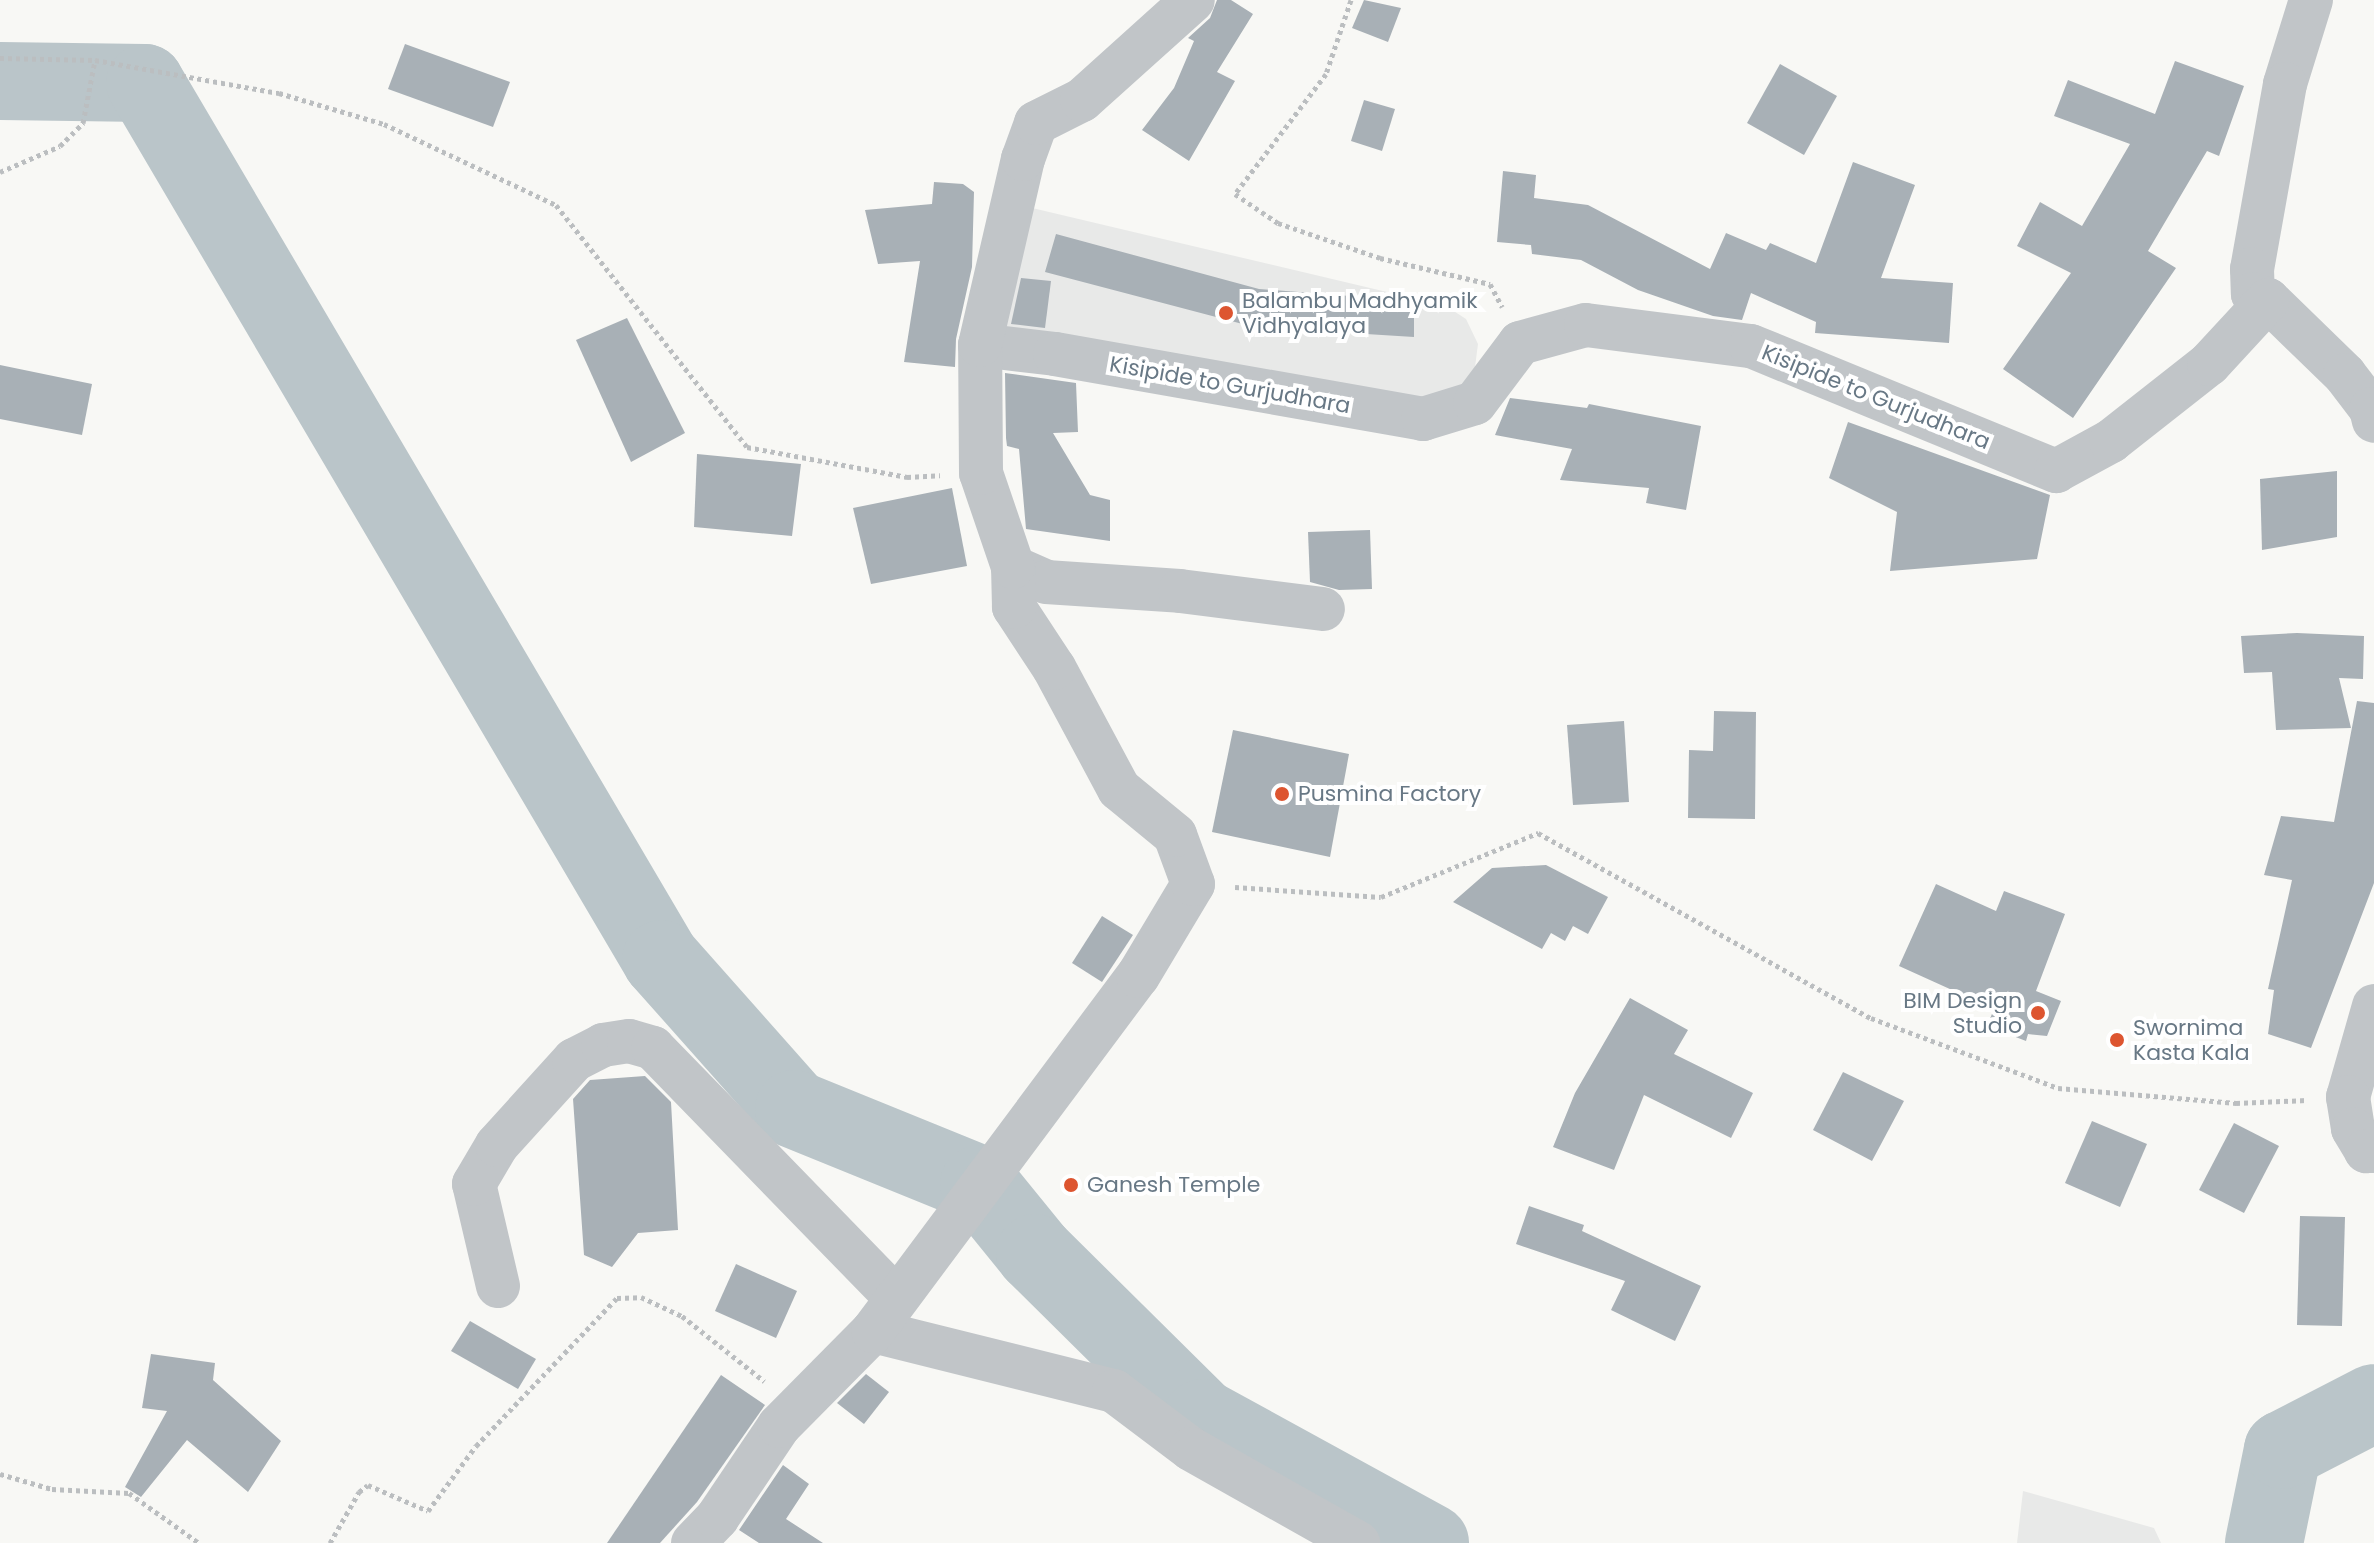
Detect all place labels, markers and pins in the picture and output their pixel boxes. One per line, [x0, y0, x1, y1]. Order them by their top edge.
place label: Balambu Madhyamik Vidhyalaya [1242, 287, 1478, 338]
marker: Balambu Madhyamik Vidhyalaya [1217, 304, 1235, 322]
place label: Pusmina Factory [1298, 781, 1481, 807]
marker: Pusmina Factory [1273, 785, 1291, 803]
place label: BIM Design Studio [1903, 987, 2022, 1038]
marker: BIM Design Studio [2029, 1004, 2047, 1022]
place label: Swornima Kasta Kala [2133, 1014, 2250, 1066]
marker: Swornima Kasta Kala [2108, 1031, 2126, 1049]
place label: Ganesh Temple [1087, 1172, 1260, 1198]
marker: Ganesh Temple [1062, 1176, 1080, 1194]

